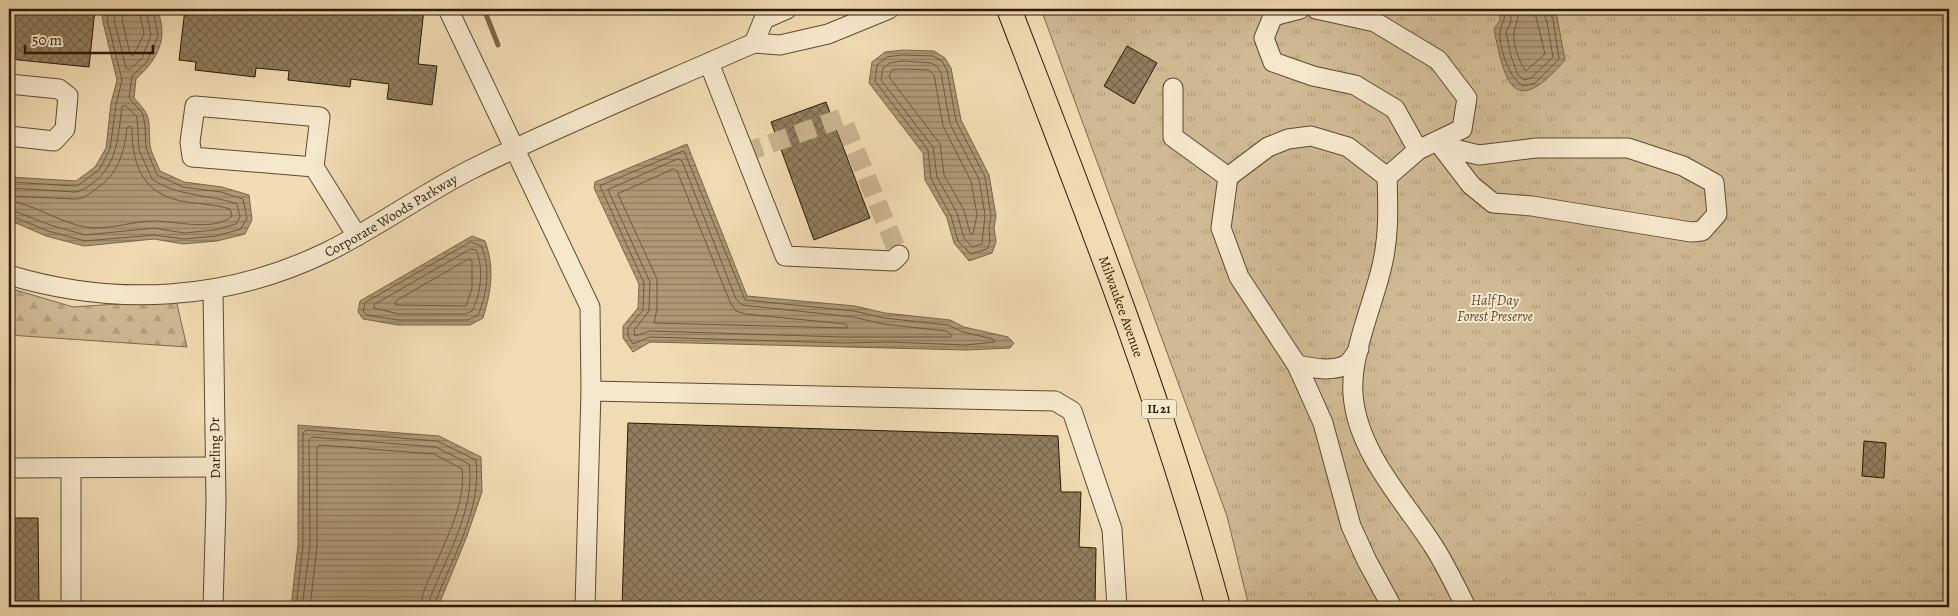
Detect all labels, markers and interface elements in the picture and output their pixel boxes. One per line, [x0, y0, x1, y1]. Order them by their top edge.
scale bar [25, 22, 152, 54]
text: 50 m [32, 30, 62, 50]
street label: Corporate Woods Parkway [321, 169, 461, 261]
street label: Milwaukee Avenue [1095, 253, 1149, 360]
park label: Half Day Forest Preserve [1457, 291, 1533, 326]
road number: IL 21 [1142, 399, 1176, 418]
street label: Darling Dr [205, 416, 225, 479]

